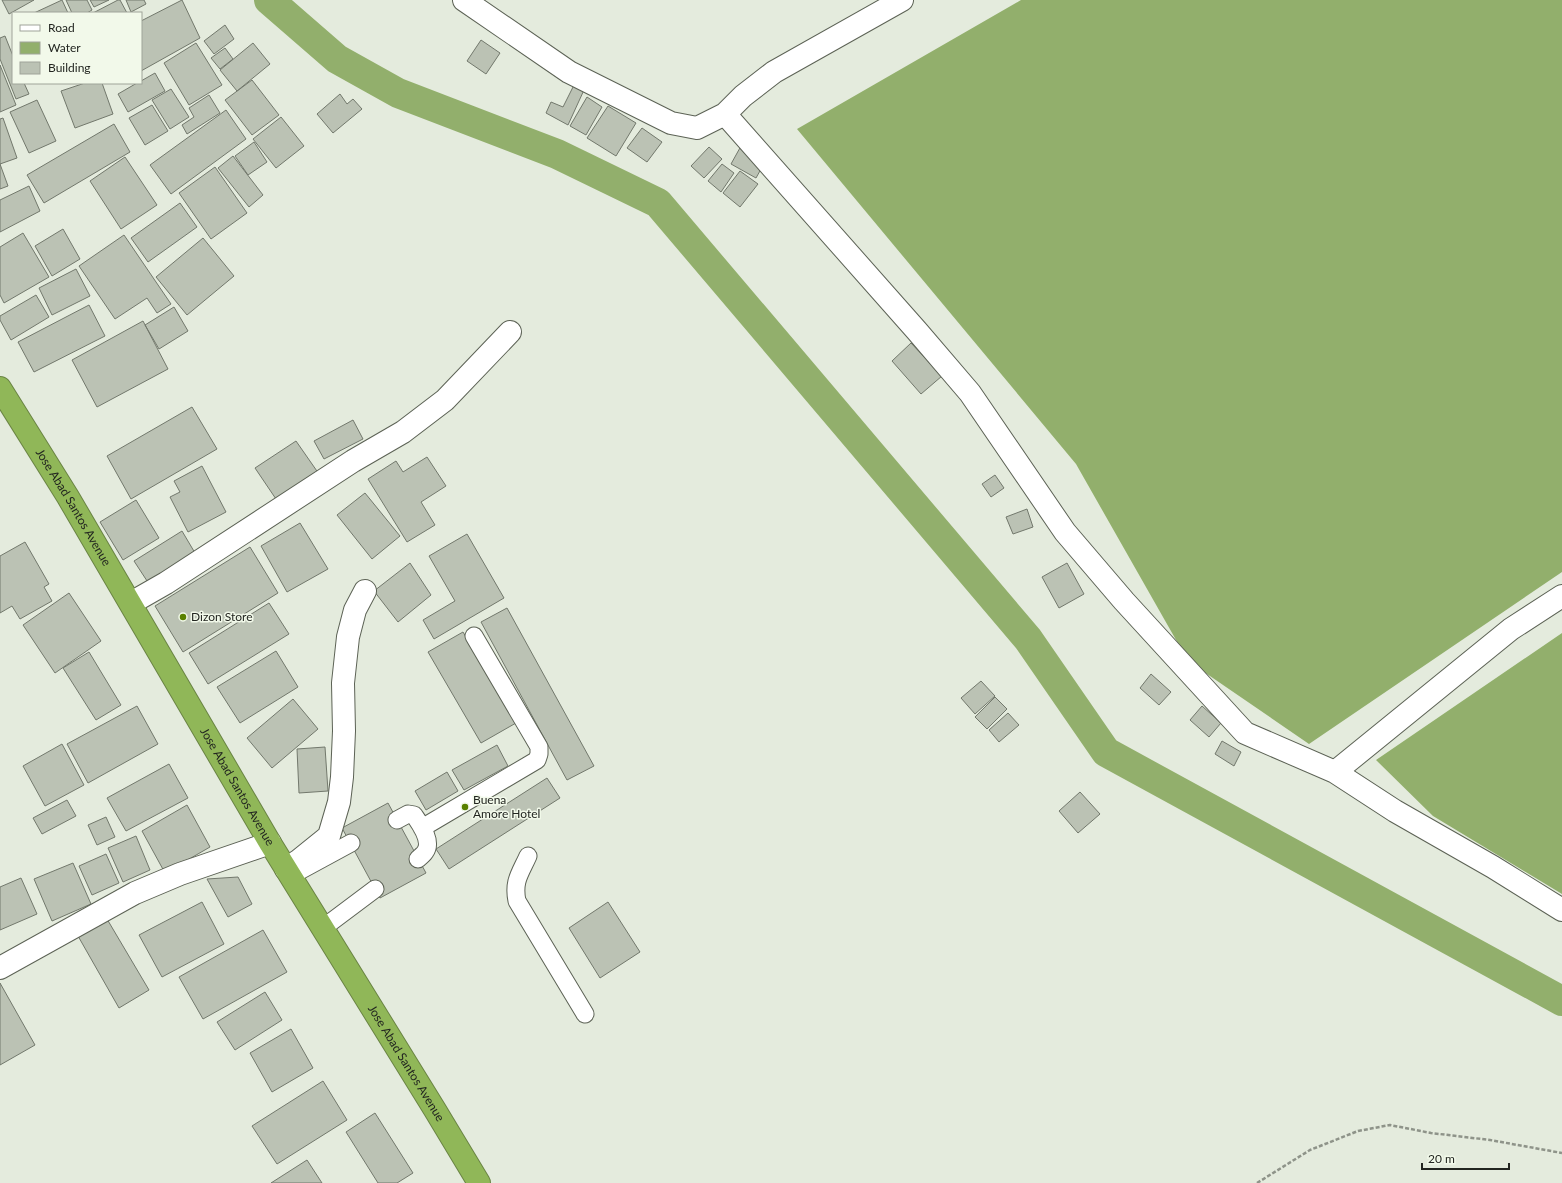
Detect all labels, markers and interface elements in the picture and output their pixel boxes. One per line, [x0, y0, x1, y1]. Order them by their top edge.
legend [12, 12, 142, 84]
text: Road [48, 20, 75, 35]
text: Water [48, 40, 81, 55]
text: Building [48, 60, 91, 75]
street label: Jose Abad Santos Avenue [33, 446, 115, 568]
place label: Dizon Store [191, 609, 253, 624]
marker: Dizon Store [178, 612, 188, 622]
street label: Jose Abad Santos Avenue [197, 725, 278, 848]
place label: Buena Amore Hotel [473, 792, 540, 821]
marker: Buena Amore Hotel [460, 802, 470, 812]
street label: Jose Abad Santos Avenue [365, 1002, 448, 1124]
scale bar [1422, 1145, 1509, 1171]
text: 20 m [1428, 1151, 1455, 1166]

